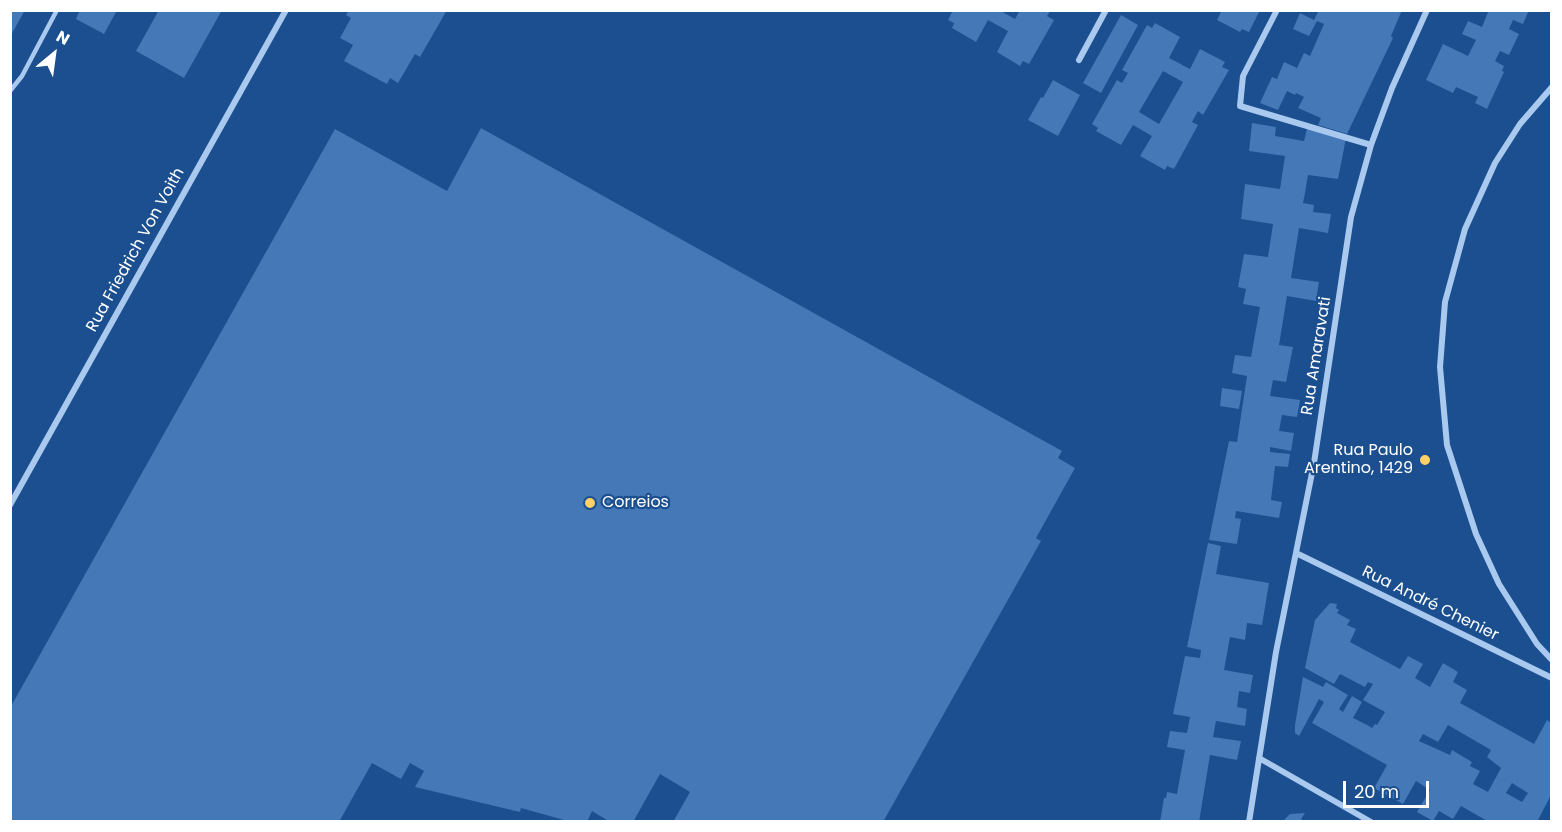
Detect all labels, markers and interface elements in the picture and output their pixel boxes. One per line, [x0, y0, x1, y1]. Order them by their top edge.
north arrow [24, 24, 84, 84]
text: N [52, 25, 74, 51]
street label: Rua Friedrich Von Voith [83, 165, 189, 335]
street label: Rua Amaravati [1298, 295, 1336, 417]
place label: Rua Paulo Arentino, 1429 [1304, 441, 1413, 479]
marker: Rua Paulo Arentino, 1429 [1418, 453, 1432, 467]
place label: Correios [602, 493, 669, 513]
marker: Correios [583, 496, 597, 510]
street label: Rua André Chenier [1359, 563, 1501, 645]
scale bar [1346, 769, 1432, 807]
text: 20 m [1354, 779, 1399, 804]

